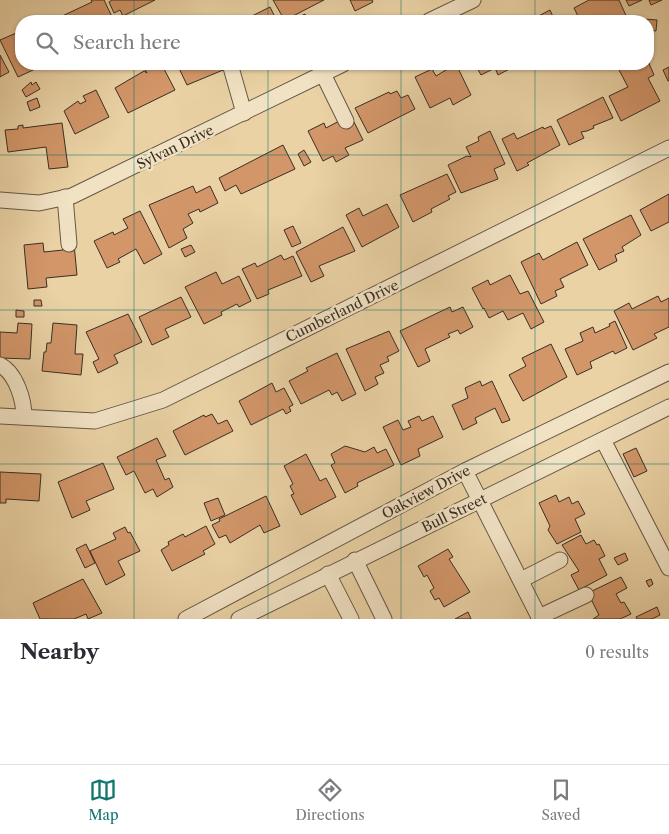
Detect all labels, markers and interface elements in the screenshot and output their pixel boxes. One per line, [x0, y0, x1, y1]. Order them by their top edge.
search box [15, 15, 654, 70]
icon: search [33, 29, 61, 57]
text: Search here [73, 31, 181, 54]
street label: Sylvan Drive [134, 121, 217, 173]
street label: Cumberland Drive [283, 276, 402, 346]
street label: Oakview Drive [379, 461, 473, 523]
street label: Bull Street [419, 490, 489, 536]
text: Nearby [20, 639, 99, 664]
text: 0 results [585, 642, 649, 662]
tab: Map [88, 776, 119, 824]
tab: Directions [295, 776, 365, 824]
tab: Saved [542, 776, 580, 824]

